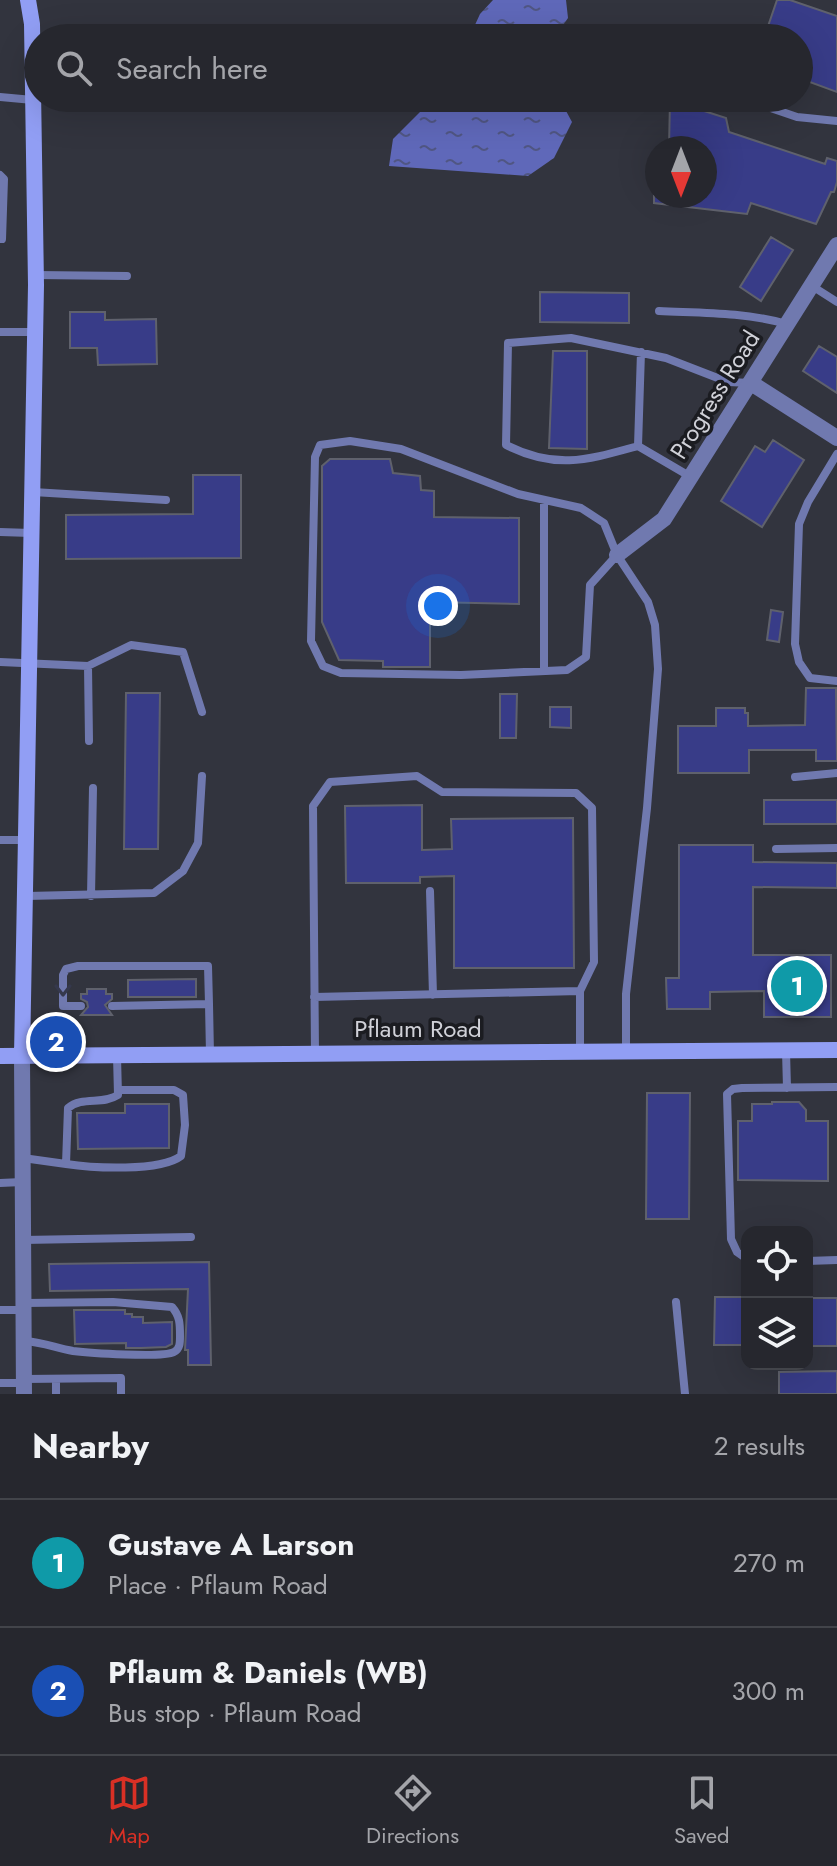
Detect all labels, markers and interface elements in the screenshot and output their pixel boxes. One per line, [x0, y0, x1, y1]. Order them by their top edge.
search box [24, 24, 813, 112]
icon: search [52, 46, 96, 90]
text: Search here [116, 47, 268, 90]
north arrow [645, 136, 717, 208]
street label: Progress Road [661, 324, 768, 466]
your location [418, 586, 458, 626]
pin: 1 [771, 956, 823, 1016]
one-way arrow [54, 984, 72, 997]
street label: Pflaum Road [354, 1011, 482, 1046]
pin: 2 [30, 1012, 82, 1072]
map controls [741, 1226, 813, 1370]
button: locate [741, 1226, 813, 1298]
button: layers [741, 1298, 813, 1370]
text: Nearby [32, 1422, 149, 1471]
text: 2 results [714, 1427, 805, 1465]
text: Gustave A Larson [108, 1523, 354, 1566]
text: 1 [51, 1544, 65, 1582]
text: 270 m [733, 1544, 805, 1582]
text: Place · Pflaum Road [108, 1566, 328, 1604]
text: Pflaum & Daniels (WB) [108, 1651, 428, 1694]
text: 2 [49, 1672, 67, 1710]
text: 300 m [732, 1672, 805, 1710]
text: Bus stop · Pflaum Road [108, 1694, 362, 1732]
tab: Map [107, 1771, 151, 1851]
tab: Directions [366, 1771, 459, 1851]
tab: Saved [674, 1771, 730, 1851]

